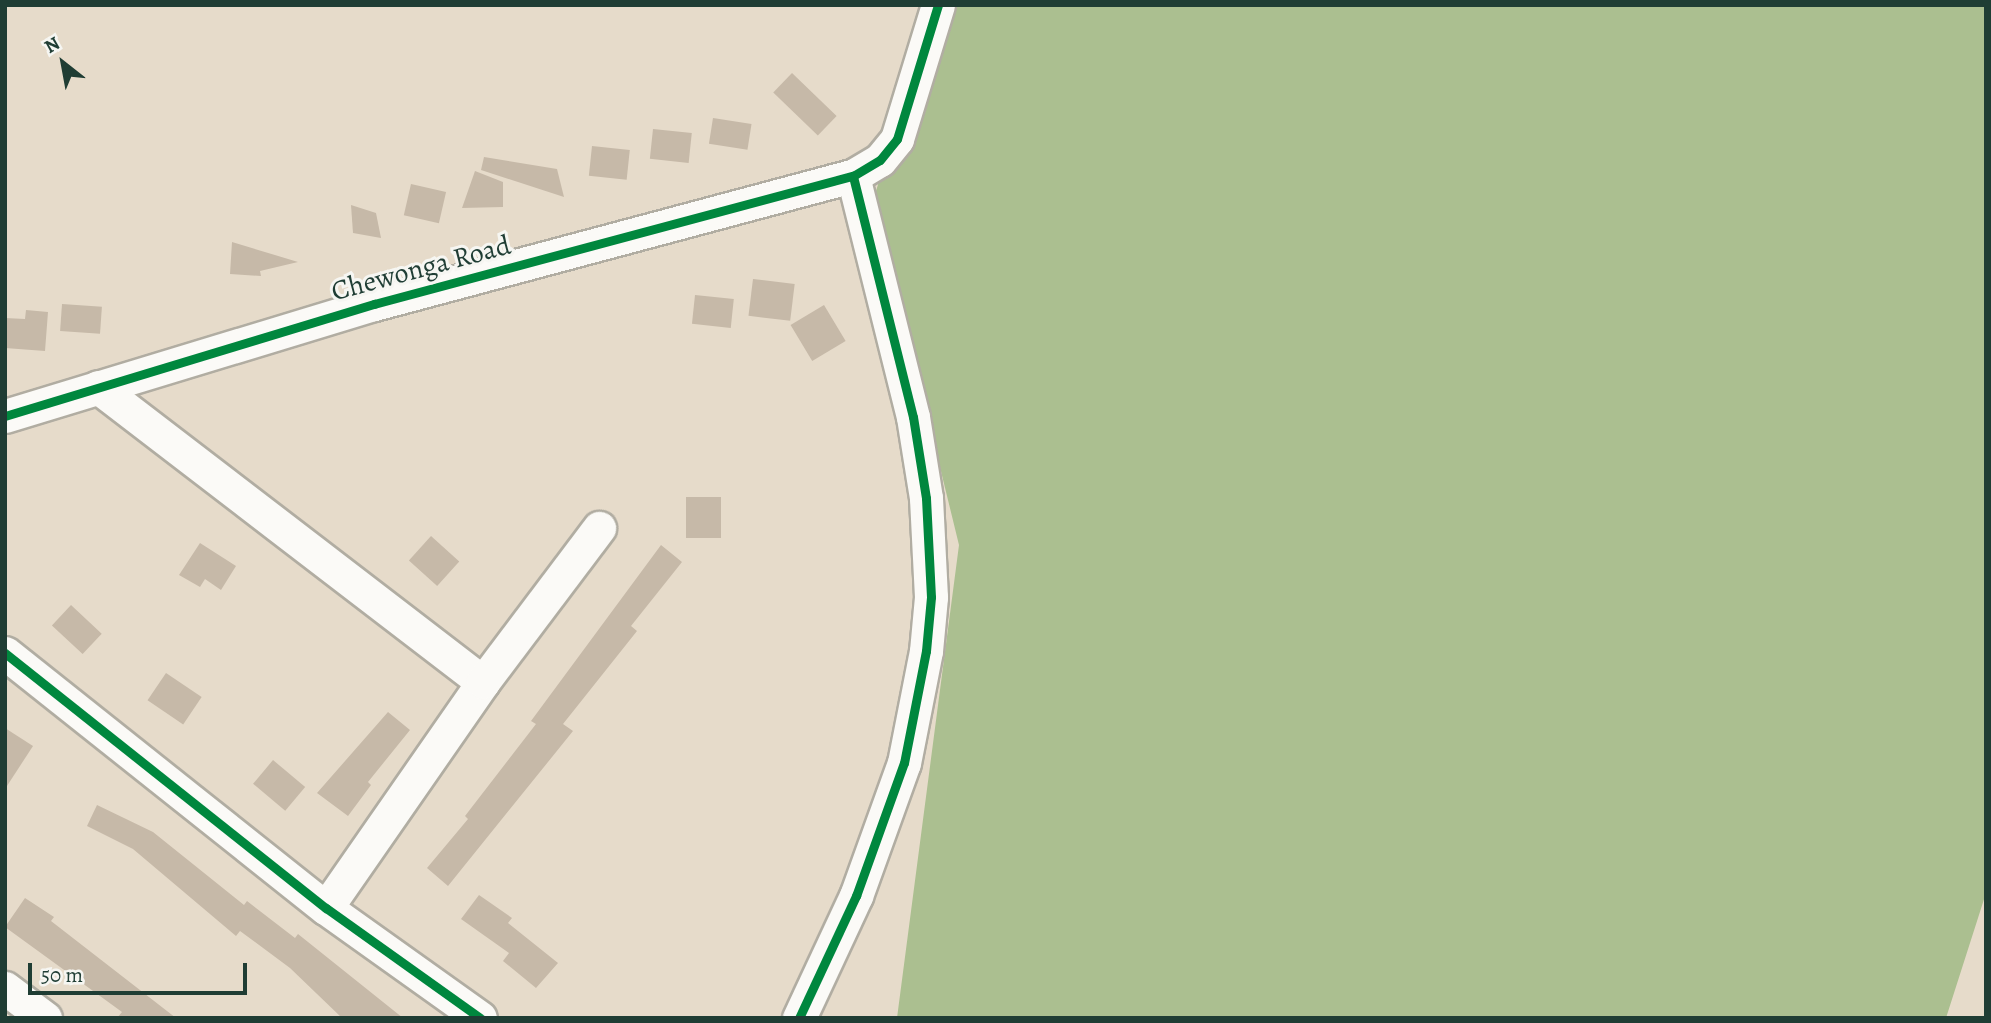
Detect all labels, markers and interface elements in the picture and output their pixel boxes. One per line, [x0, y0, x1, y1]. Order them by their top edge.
north arrow [28, 28, 98, 98]
text: N [40, 30, 65, 60]
street label: Chewonga Road [328, 228, 514, 308]
scale bar [32, 950, 250, 994]
text: 50 m [41, 961, 83, 989]

